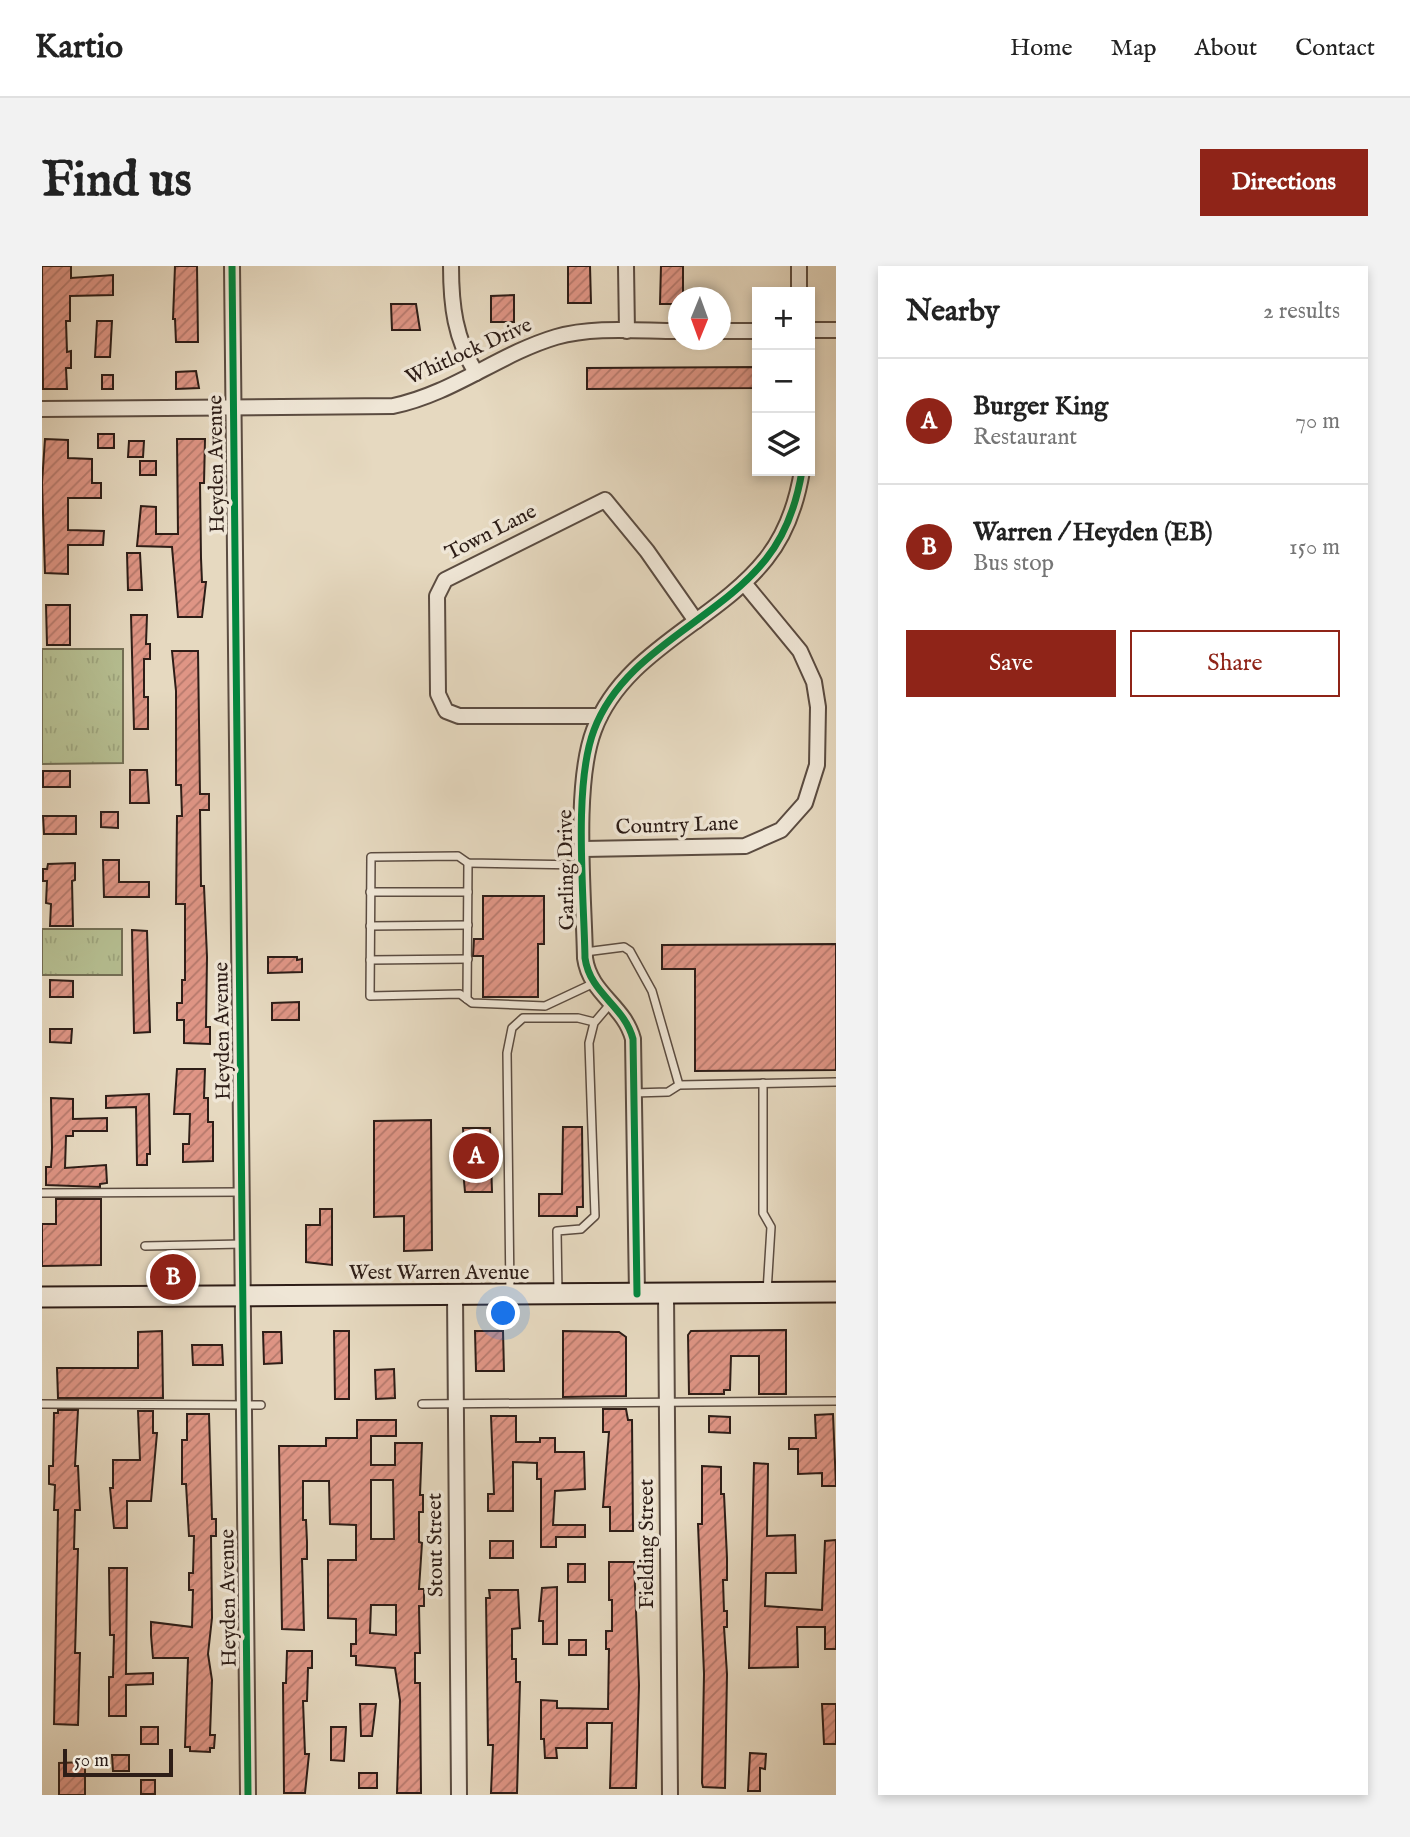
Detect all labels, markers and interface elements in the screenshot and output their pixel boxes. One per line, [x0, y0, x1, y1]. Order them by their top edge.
text: Kartio [35, 27, 123, 69]
text: Home [1010, 33, 1073, 64]
text: Map [1111, 33, 1157, 64]
text: About [1195, 33, 1257, 64]
text: Contact [1295, 33, 1375, 64]
button: Directions [1200, 149, 1368, 216]
text: Find us [42, 151, 192, 213]
north arrow [668, 287, 731, 350]
map controls [752, 287, 815, 476]
button: + [752, 287, 815, 350]
text: Nearby [906, 293, 999, 331]
text: 2 results [1263, 297, 1340, 326]
street label: Whitlock Drive [402, 312, 537, 392]
button: − [752, 350, 815, 413]
text: Burger King [973, 390, 1108, 423]
street label: Heyden Avenue [202, 394, 232, 533]
text: A [921, 407, 937, 436]
text: 70 m [1295, 407, 1340, 436]
button: layers [752, 413, 815, 476]
text: Restaurant [973, 423, 1077, 452]
street label: Town Lane [441, 498, 542, 567]
text: Warren / Heyden (EB) [973, 516, 1213, 549]
text: B [921, 533, 937, 562]
text: 150 m [1289, 533, 1340, 562]
text: Bus stop [973, 549, 1054, 578]
button: Save [906, 630, 1116, 697]
button: Share [1130, 630, 1340, 697]
street label: Garling Drive [552, 809, 582, 931]
street label: Country Lane [615, 810, 739, 842]
street label: Heyden Avenue [208, 961, 238, 1100]
pin: A [453, 1130, 499, 1182]
pin: B [150, 1251, 196, 1303]
street label: West Warren Avenue [349, 1260, 530, 1287]
your location [486, 1296, 520, 1330]
street label: Fielding Street [634, 1479, 661, 1609]
street label: Stout Street [422, 1493, 450, 1597]
street label: Heyden Avenue [214, 1528, 244, 1667]
scale bar [63, 1746, 173, 1778]
text: 50 m [74, 1749, 109, 1773]

